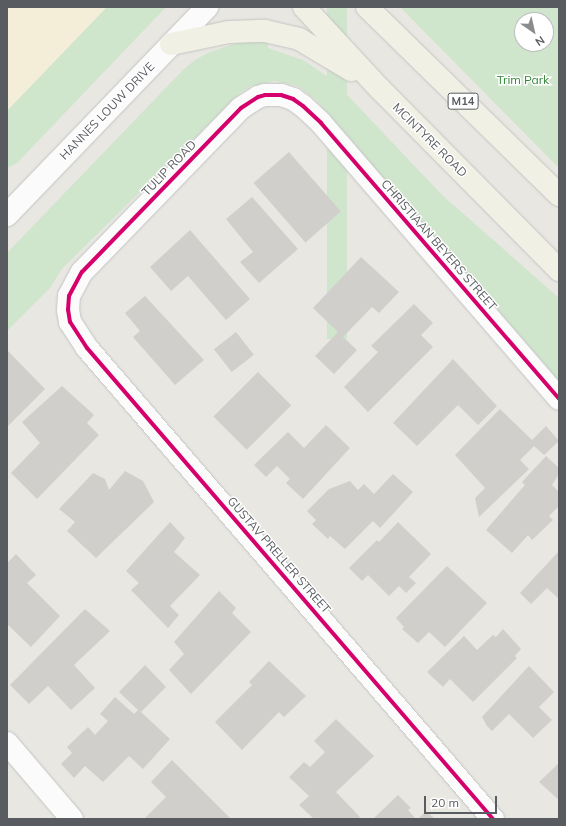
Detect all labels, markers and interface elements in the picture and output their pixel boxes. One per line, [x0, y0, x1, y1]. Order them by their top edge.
north arrow [514, 12, 554, 52]
text: N [533, 33, 548, 49]
street label: HANNES LOUW DRIVE [57, 59, 157, 163]
park label: Trim Park [497, 73, 549, 87]
road number: M14 [447, 92, 479, 110]
street label: MCINTYRE ROAD [390, 100, 470, 180]
street label: TULIP ROAD [139, 137, 199, 199]
street label: CHRISTIAAN BEYERS STREET [378, 177, 500, 313]
street label: GUSTAV PRELLER STREET [224, 494, 334, 616]
scale bar [426, 788, 499, 814]
text: 20 m [431, 795, 459, 810]

